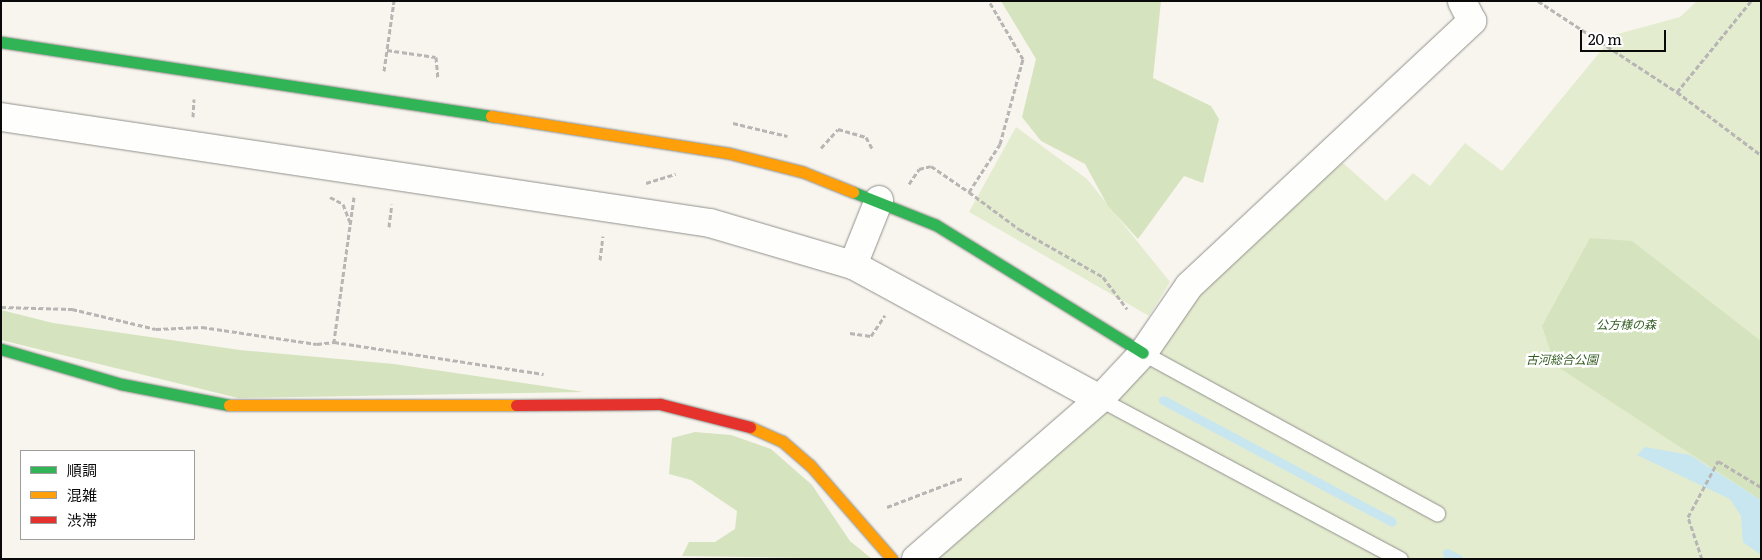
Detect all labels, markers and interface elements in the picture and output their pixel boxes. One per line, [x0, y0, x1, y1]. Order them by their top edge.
scale bar [1582, 20, 1668, 52]
text: 20 m [1588, 27, 1622, 50]
park label: 公方様の森 [1596, 318, 1656, 332]
park label: 古河総合公園 [1526, 353, 1598, 367]
legend [20, 450, 195, 540]
text: 順調 [67, 458, 97, 481]
text: 混雑 [67, 483, 97, 506]
text: 渋滞 [67, 508, 97, 531]

